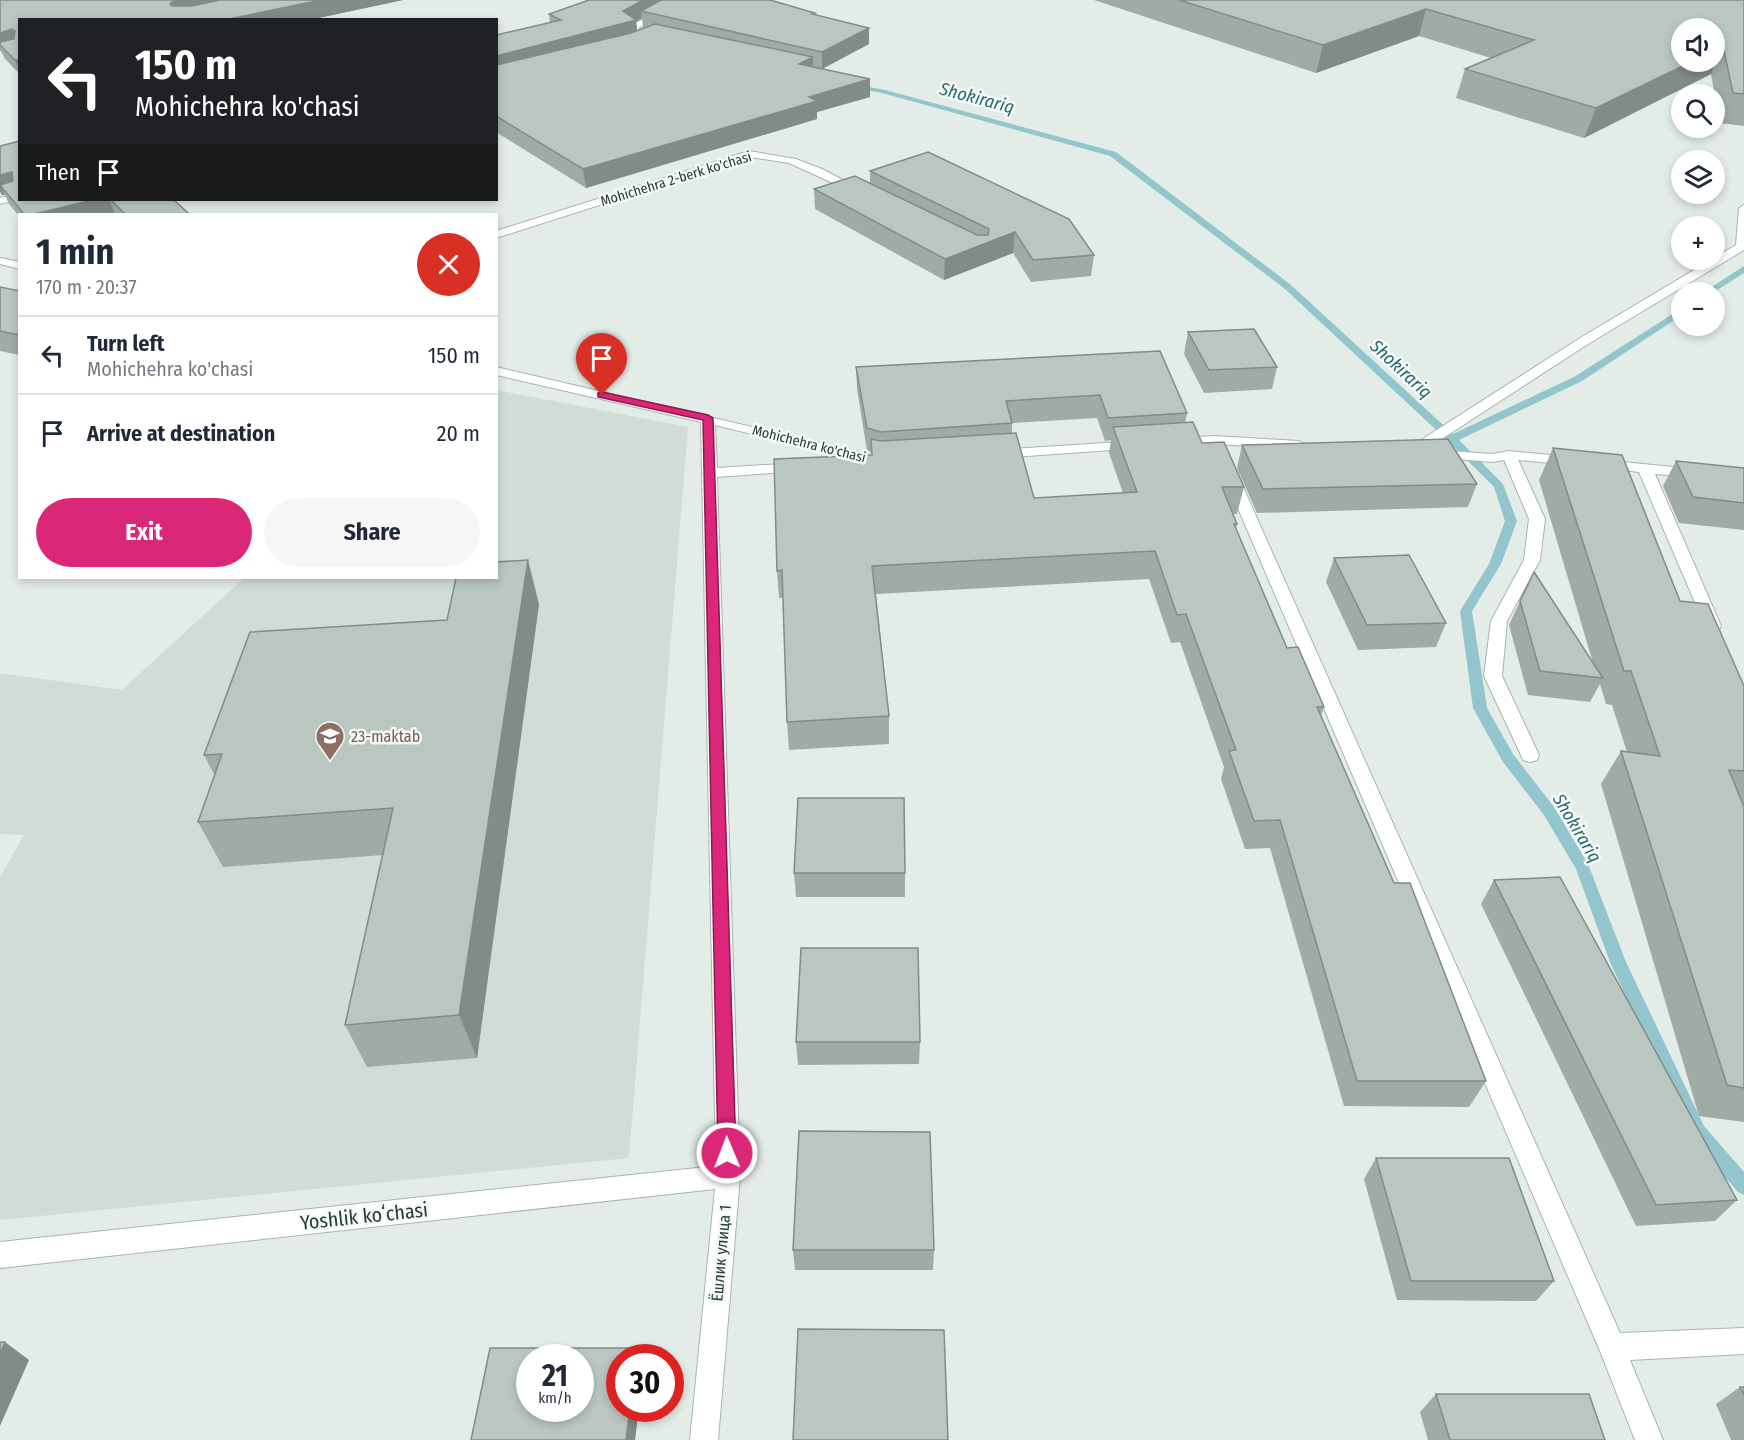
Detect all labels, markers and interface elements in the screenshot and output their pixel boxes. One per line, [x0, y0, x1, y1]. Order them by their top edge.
map controls [1671, 18, 1725, 336]
button: sound [1671, 18, 1725, 72]
text: 150 m [135, 40, 237, 90]
icon: left [36, 42, 114, 120]
water label: Shokirariq [936, 77, 1017, 118]
button: search [1671, 84, 1725, 138]
text: Mohichehra ko'chasi [135, 91, 360, 123]
street label: Mohichehra 2-berk ko'chasi [599, 148, 753, 210]
button: layers [1671, 150, 1725, 204]
icon: arrive [92, 156, 125, 189]
text: Then [36, 159, 80, 186]
button: + [1671, 216, 1725, 270]
text: 1 min [36, 230, 114, 274]
button: close [417, 233, 480, 296]
text: 170 m · 20:37 [36, 275, 137, 299]
button: − [1671, 282, 1725, 336]
text: Turn left [87, 330, 165, 357]
pin [576, 333, 627, 395]
water label: Shokirariq [1365, 334, 1436, 403]
icon: left [36, 339, 69, 372]
text: 150 m [428, 342, 480, 369]
icon: arrive [585, 342, 618, 375]
text: Mohichehra ko'chasi [87, 357, 253, 381]
icon: arrive [36, 417, 69, 450]
text: Arrive at destination [87, 420, 275, 447]
text: 20 m [437, 420, 480, 447]
street label: Mohichehra ko'chasi [750, 422, 868, 466]
button: Exit [36, 498, 252, 567]
button: Share [264, 498, 480, 567]
school or university icon: 23-maktab [314, 720, 346, 762]
place label: 23-maktab [351, 727, 420, 746]
water label: Shokirariq [1547, 789, 1606, 866]
position arrow [695, 1121, 759, 1185]
street label: Yoshlik koʻchasi [299, 1197, 429, 1235]
street label: Ёшлик улица 1 [707, 1204, 735, 1302]
speed limit sign: 30 [606, 1344, 684, 1422]
text: 21 [542, 1358, 568, 1394]
text: km/h [538, 1389, 572, 1407]

